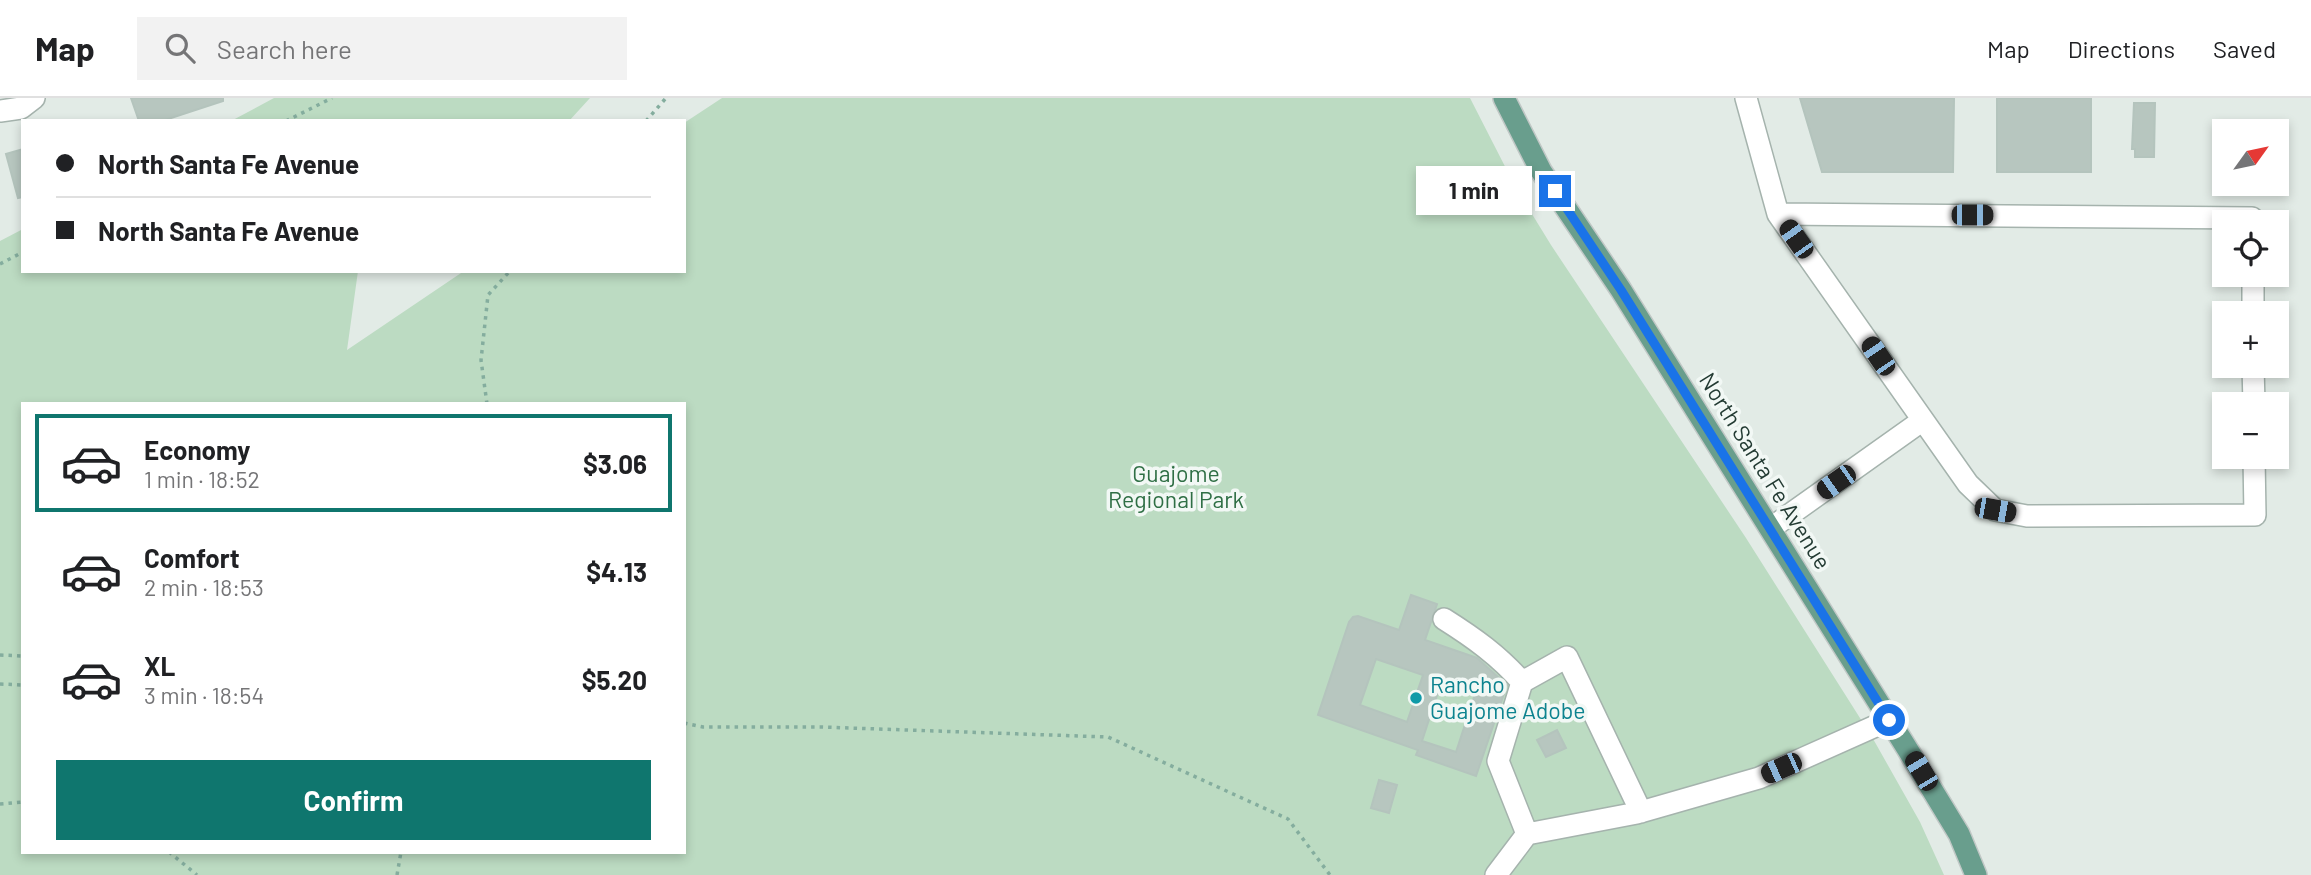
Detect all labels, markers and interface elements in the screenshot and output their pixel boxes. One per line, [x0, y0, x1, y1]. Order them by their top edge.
search box [137, 17, 627, 80]
text: Map [35, 28, 95, 68]
icon: search [161, 29, 199, 67]
text: Search here [217, 33, 352, 64]
text: Map [1987, 34, 2030, 63]
text: Directions [2068, 34, 2175, 63]
text: Saved [2213, 34, 2276, 63]
north arrow [2212, 119, 2289, 196]
map controls [2212, 119, 2289, 469]
text: North Santa Fe Avenue [98, 148, 359, 179]
callout: 1 min [1415, 166, 1530, 216]
route end [1539, 175, 1571, 207]
text: 1 min [1449, 176, 1499, 204]
car [1952, 205, 1994, 226]
button: locate [2212, 210, 2289, 287]
text: North Santa Fe Avenue [98, 215, 359, 246]
car [1776, 216, 1817, 262]
button: + [2212, 301, 2289, 378]
car [1858, 333, 1899, 379]
street label: North Santa Fe Avenue [1694, 367, 1838, 574]
button: − [2212, 392, 2289, 469]
icon: car [60, 432, 123, 495]
text: Economy [144, 434, 250, 465]
text: $3.06 [583, 448, 647, 479]
park label: Guajome Regional Park [1108, 459, 1244, 513]
car [1813, 461, 1860, 503]
text: 1 min · 18:52 [144, 465, 260, 493]
car [1973, 496, 2018, 524]
icon: car [60, 540, 123, 603]
text: Comfort [144, 542, 240, 573]
text: $4.13 [586, 556, 647, 587]
text: 2 min · 18:53 [144, 573, 264, 601]
icon: car [60, 648, 123, 711]
text: XL [144, 650, 175, 681]
text: $5.20 [582, 664, 647, 695]
place label: Rancho Guajome Adobe [1430, 670, 1585, 724]
text: 3 min · 18:54 [144, 681, 264, 709]
marker: Rancho Guajome Adobe [1408, 690, 1424, 706]
route start [1873, 704, 1905, 736]
car [1902, 748, 1941, 794]
car [1758, 750, 1805, 786]
button: Confirm [56, 760, 651, 840]

